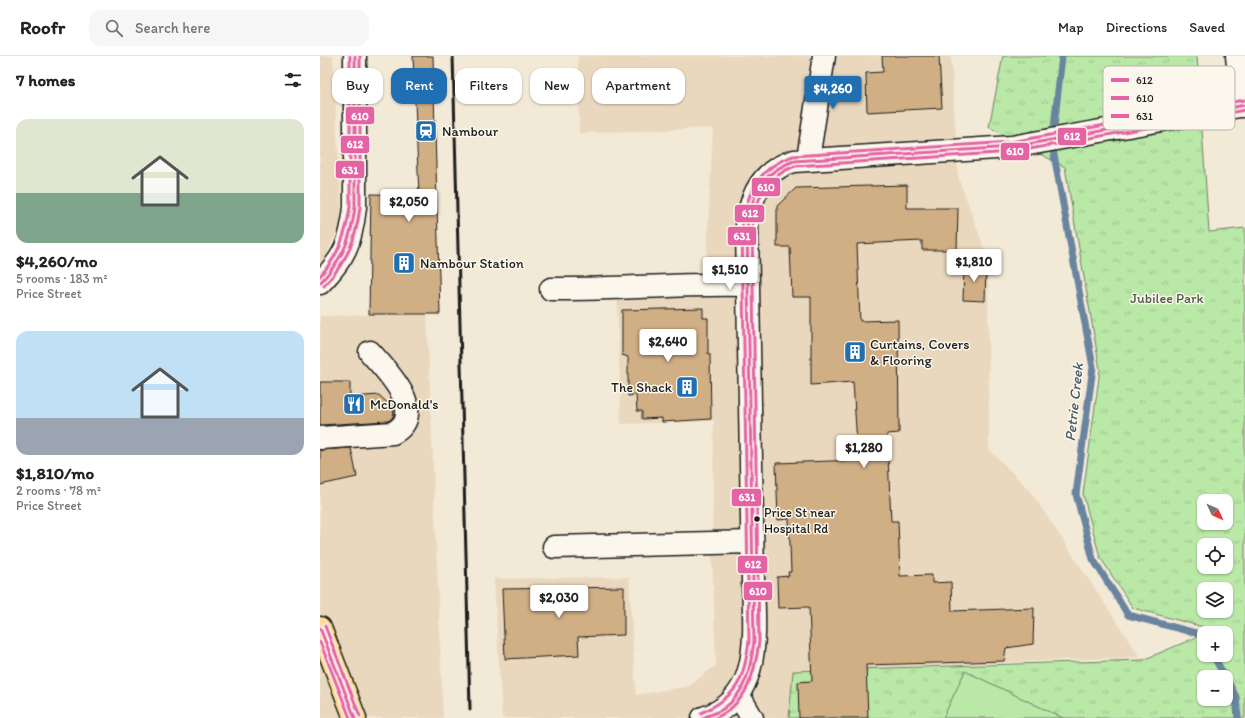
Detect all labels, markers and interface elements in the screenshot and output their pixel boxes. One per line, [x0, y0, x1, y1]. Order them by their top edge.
search box [89, 10, 369, 46]
text: Roofr [20, 16, 65, 39]
icon: search [103, 17, 125, 39]
text: Search here [135, 19, 210, 37]
text: Map [1058, 19, 1084, 36]
text: Directions [1106, 19, 1167, 36]
text: Saved [1189, 19, 1225, 36]
legend [1103, 66, 1235, 130]
chip: Buy [332, 68, 383, 104]
chip: Rent [391, 68, 447, 104]
chip: Filters [455, 68, 522, 104]
chip: New [530, 68, 584, 104]
chip: Apartment [592, 68, 685, 104]
icon: filters [282, 69, 304, 91]
text: 7 homes [16, 70, 76, 90]
text: 612 [1136, 74, 1153, 87]
pin: $4,260 [800, 76, 866, 110]
text: $4,260 [813, 81, 853, 96]
text: 610 [1136, 92, 1154, 105]
line badge: 610 [345, 106, 375, 125]
text: 610 [351, 110, 369, 123]
text: 631 [1136, 110, 1153, 123]
station icon: Nambour [413, 118, 439, 144]
place label: Nambour [442, 123, 499, 140]
line badge: 612 [1057, 127, 1087, 146]
text: 612 [1064, 130, 1081, 143]
line badge: 612 [340, 135, 370, 154]
text: 612 [347, 138, 364, 151]
line badge: 610 [1000, 142, 1030, 161]
icon: home [124, 145, 196, 217]
text: 610 [1006, 145, 1024, 158]
line badge: 631 [335, 160, 365, 179]
text: 631 [342, 164, 359, 177]
line badge: 610 [751, 177, 781, 197]
text: 610 [757, 181, 775, 194]
pin: $2,050 [376, 189, 442, 223]
text: $2,050 [389, 194, 429, 209]
line badge: 612 [734, 204, 765, 223]
text: 612 [742, 207, 759, 220]
line badge: 631 [727, 226, 757, 246]
text: 631 [734, 230, 751, 243]
pin: $1,810 [941, 249, 1007, 283]
building icon: Nambour Station [391, 250, 417, 276]
text: $4,260/mo [16, 251, 97, 271]
text: $1,810 [956, 254, 992, 269]
place label: Nambour Station [420, 255, 524, 272]
pin: $1,510 [697, 257, 763, 291]
text: $1,510 [712, 262, 748, 277]
text: 5 rooms · 183 m² [16, 271, 108, 286]
text: Price Street [16, 286, 82, 301]
park label: Jubilee Park [1130, 290, 1205, 307]
pin: $2,640 [635, 329, 701, 363]
text: $2,640 [648, 334, 688, 349]
place label: Curtains, Covers & Flooring [870, 336, 970, 369]
building icon: Curtains, Covers & Flooring [842, 339, 868, 365]
icon: home [124, 357, 196, 429]
water label: Petrie Creek [1061, 361, 1087, 442]
building icon: The Shack [674, 374, 700, 400]
place label: The Shack [611, 379, 673, 396]
restaurant icon: McDonald's [341, 391, 367, 417]
place label: McDonald's [370, 396, 439, 413]
pin: $1,280 [831, 435, 897, 469]
text: $1,280 [845, 440, 883, 455]
text: $1,810/mo [16, 463, 94, 483]
text: 2 rooms · 78 m² [16, 483, 101, 498]
line badge: 631 [731, 488, 762, 507]
text: 631 [739, 491, 756, 504]
north arrow [1197, 494, 1233, 530]
map controls [1197, 494, 1233, 706]
text: Price Street [16, 498, 82, 513]
place label: Price St near Hospital Rd [764, 505, 835, 536]
marker: Price St near Hospital Rd [752, 514, 762, 524]
button: locate [1197, 538, 1233, 574]
line badge: 612 [737, 555, 768, 574]
text: 612 [745, 558, 762, 571]
line badge: 610 [743, 581, 773, 601]
button: layers [1197, 582, 1233, 618]
pin: $2,030 [526, 585, 592, 619]
text: 610 [749, 585, 767, 598]
text: $2,030 [539, 590, 579, 605]
button: + [1197, 626, 1233, 662]
button: − [1197, 670, 1233, 706]

